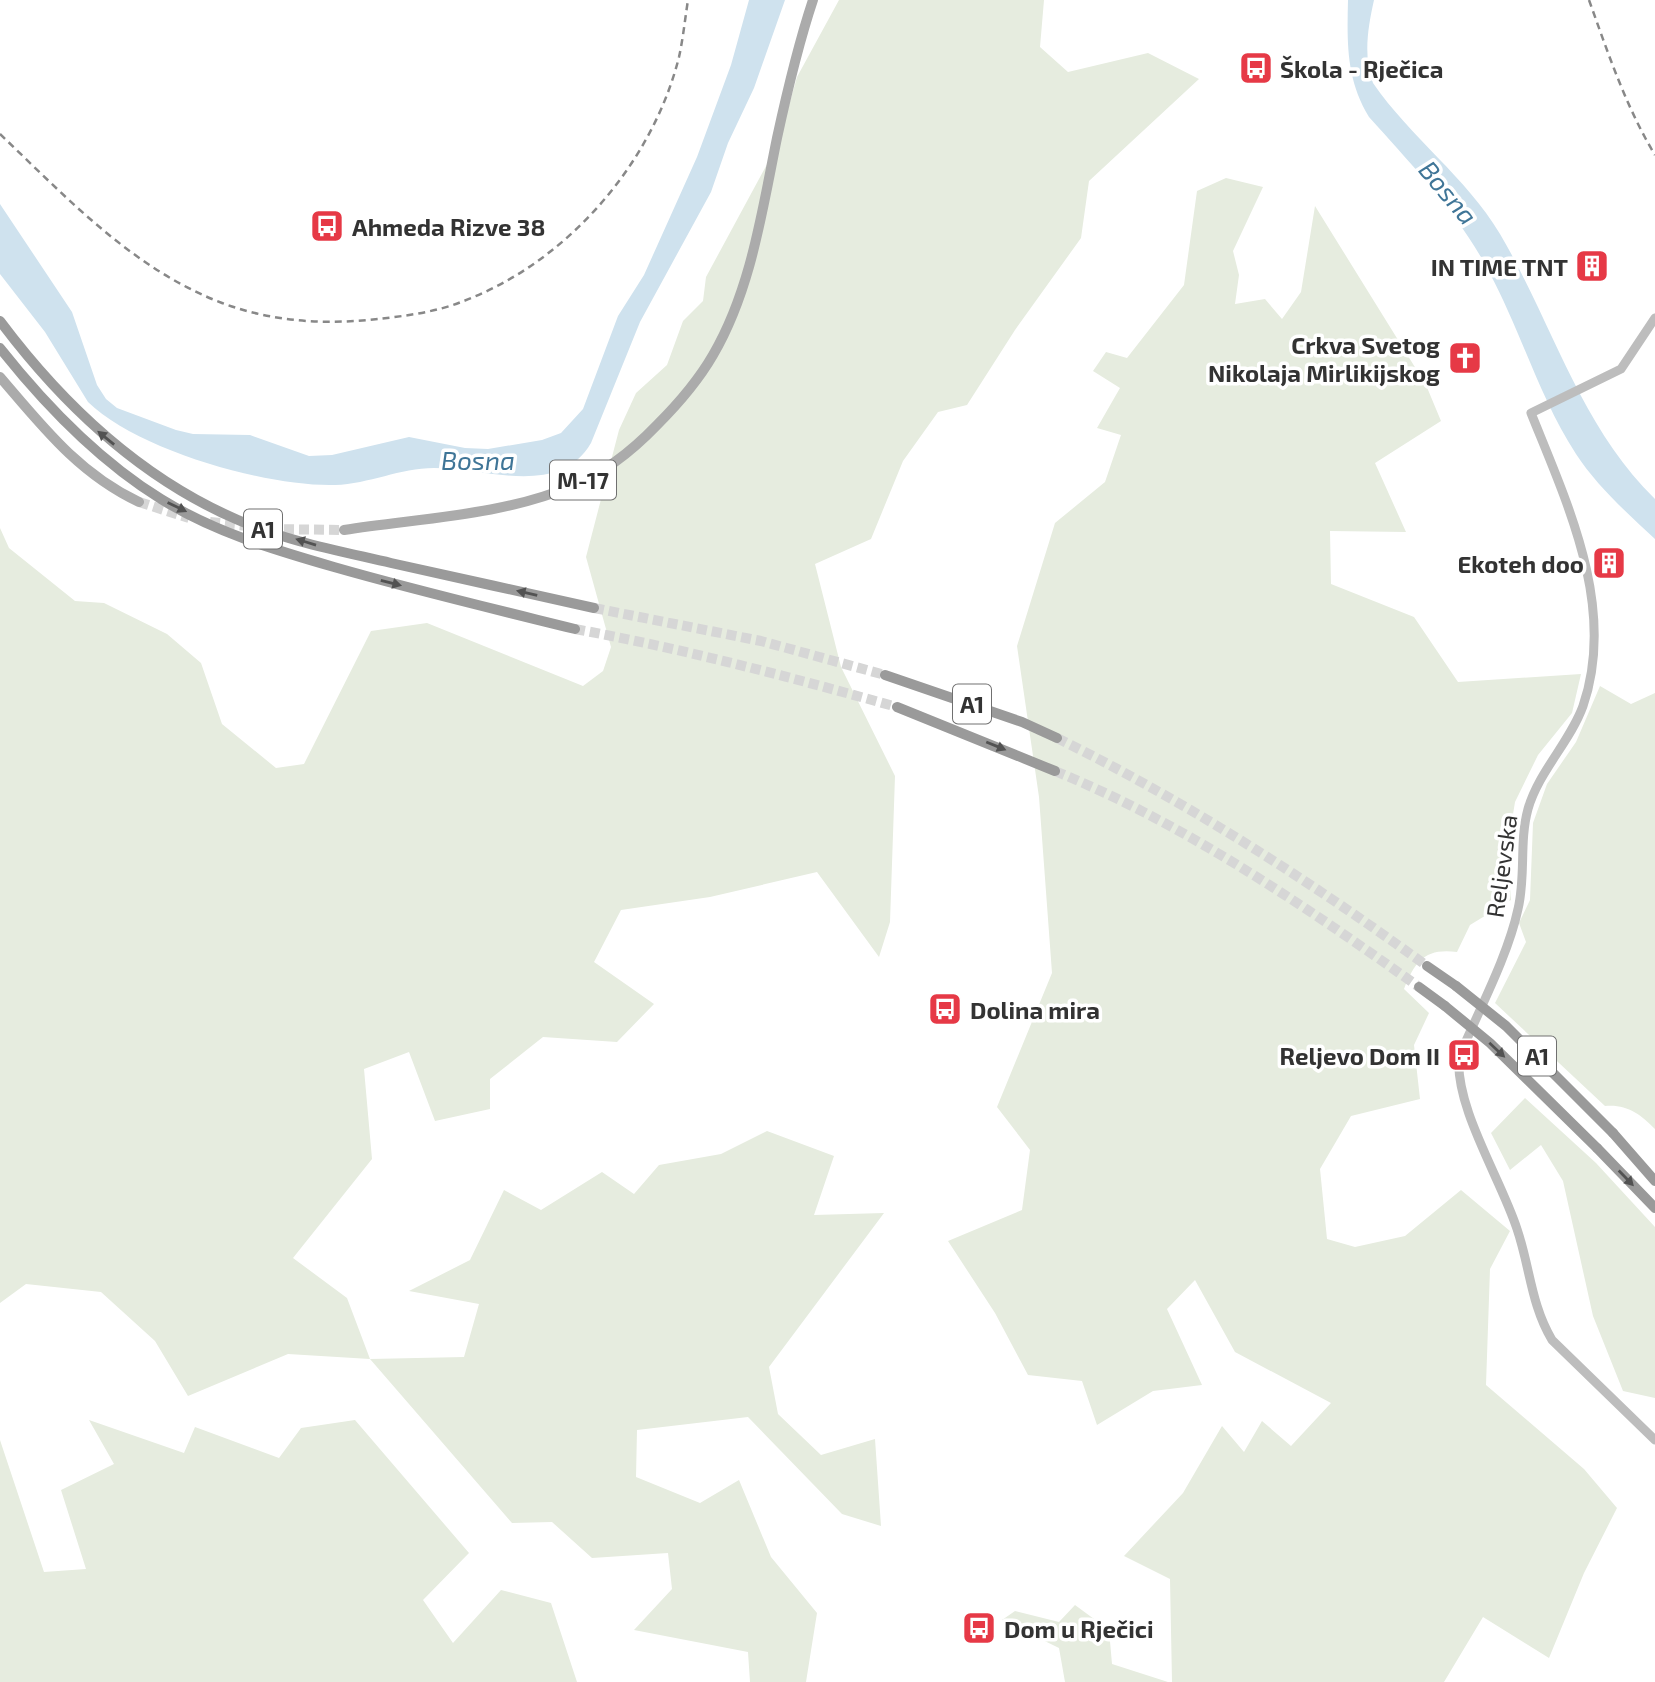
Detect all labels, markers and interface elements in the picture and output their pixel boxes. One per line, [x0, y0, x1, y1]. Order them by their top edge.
bus stop icon: Škola - Rječica [1237, 49, 1275, 87]
place label: Škola - Rječica [1280, 54, 1444, 83]
water label: Bosna [1413, 154, 1485, 230]
bus stop icon: Ahmeda Rizve 38 [308, 207, 346, 245]
place label: Ahmeda Rizve 38 [352, 212, 545, 241]
building icon: IN TIME TNT [1573, 247, 1611, 285]
place label: IN TIME TNT [1431, 252, 1569, 281]
place label: Crkva Svetog Nikolaja Mirlikijskog [1208, 330, 1440, 387]
church icon: Crkva Svetog Nikolaja Mirlikijskog [1446, 339, 1484, 377]
one-way arrow [97, 430, 115, 445]
water label: Bosna [441, 444, 515, 475]
road number: M-17 [550, 460, 616, 500]
one-way arrow [167, 502, 187, 513]
road number: A1 [244, 509, 282, 548]
one-way arrow [295, 537, 316, 547]
building icon: Ekoteh doo [1590, 544, 1628, 582]
place label: Ekoteh doo [1457, 549, 1584, 578]
one-way arrow [380, 578, 402, 589]
one-way arrow [516, 588, 538, 599]
road number: A1 [953, 684, 991, 724]
one-way arrow [986, 740, 1007, 751]
street label: Reljevska [1479, 813, 1523, 919]
bus stop icon: Dolina mira [926, 990, 964, 1028]
place label: Dolina mira [970, 995, 1100, 1024]
bus stop icon: Reljevo Dom II [1445, 1036, 1483, 1074]
road number: A1 [1518, 1036, 1556, 1076]
place label: Reljevo Dom II [1280, 1041, 1440, 1070]
one-way arrow [1488, 1042, 1505, 1058]
one-way arrow [1618, 1169, 1634, 1186]
bus stop icon: Dom u Rječici [960, 1609, 998, 1647]
place label: Dom u Rječici [1004, 1614, 1154, 1643]

